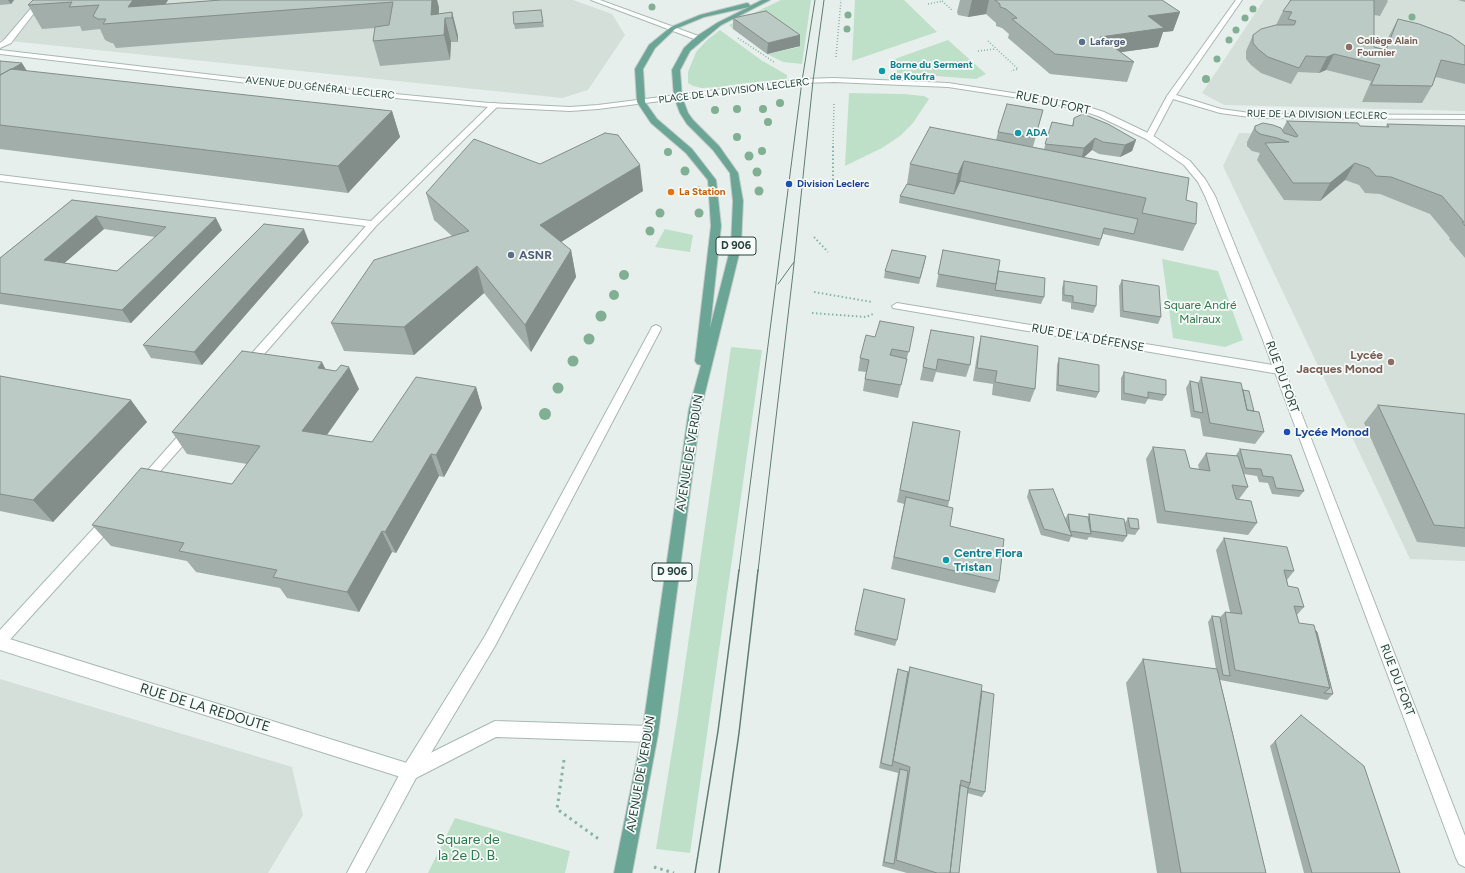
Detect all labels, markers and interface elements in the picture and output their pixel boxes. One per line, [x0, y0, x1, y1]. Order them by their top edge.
place label: Collège Alain Fournier [1357, 35, 1418, 58]
place label: Lafarge [1090, 36, 1125, 48]
marker: Lafarge [1077, 37, 1087, 47]
marker: Collège Alain Fournier [1344, 42, 1354, 52]
place label: Borne du Serment de Koufra [890, 59, 973, 82]
marker: Borne du Serment de Koufra [877, 66, 887, 76]
street label: AVENUE DU GÉNÉRAL LECLERC [245, 74, 395, 102]
street label: PLACE DE LA DIVISION LECLERC [658, 76, 810, 106]
street label: RUE DU FORT [1014, 88, 1092, 118]
street label: RUE DE LA DIVISION LECLERC [1247, 108, 1387, 122]
place label: ADA [1026, 127, 1047, 139]
marker: ADA [1013, 128, 1023, 138]
place label: Division Leclerc [797, 178, 870, 190]
marker: Division Leclerc [784, 179, 794, 189]
place label: La Station [679, 186, 726, 198]
marker: La Station [666, 187, 676, 197]
road number: D 906 [716, 237, 756, 255]
place label: ASNR [519, 248, 552, 262]
marker: ASNR [506, 250, 516, 260]
park label: Square André Malraux [1163, 298, 1237, 326]
street label: RUE DE LA DÉFENSE [1030, 321, 1146, 355]
street label: RUE DU FORT [1262, 339, 1302, 415]
place label: Lycée Jacques Monod [1296, 348, 1383, 376]
marker: Lycée Jacques Monod [1386, 357, 1396, 367]
street label: AVENUE DE VERDUN [674, 394, 706, 512]
place label: Lycée Monod [1295, 425, 1369, 439]
marker: Lycée Monod [1282, 427, 1292, 437]
place label: Centre Flora Tristan [954, 546, 1023, 574]
marker: Centre Flora Tristan [941, 555, 951, 565]
road number: D 906 [652, 563, 692, 581]
street label: RUE DU FORT [1377, 642, 1417, 718]
street label: RUE DE LA REDOUTE [138, 680, 272, 736]
street label: AVENUE DE VERDUN [624, 715, 658, 833]
park label: Square de la 2e D. B. [436, 832, 500, 864]

